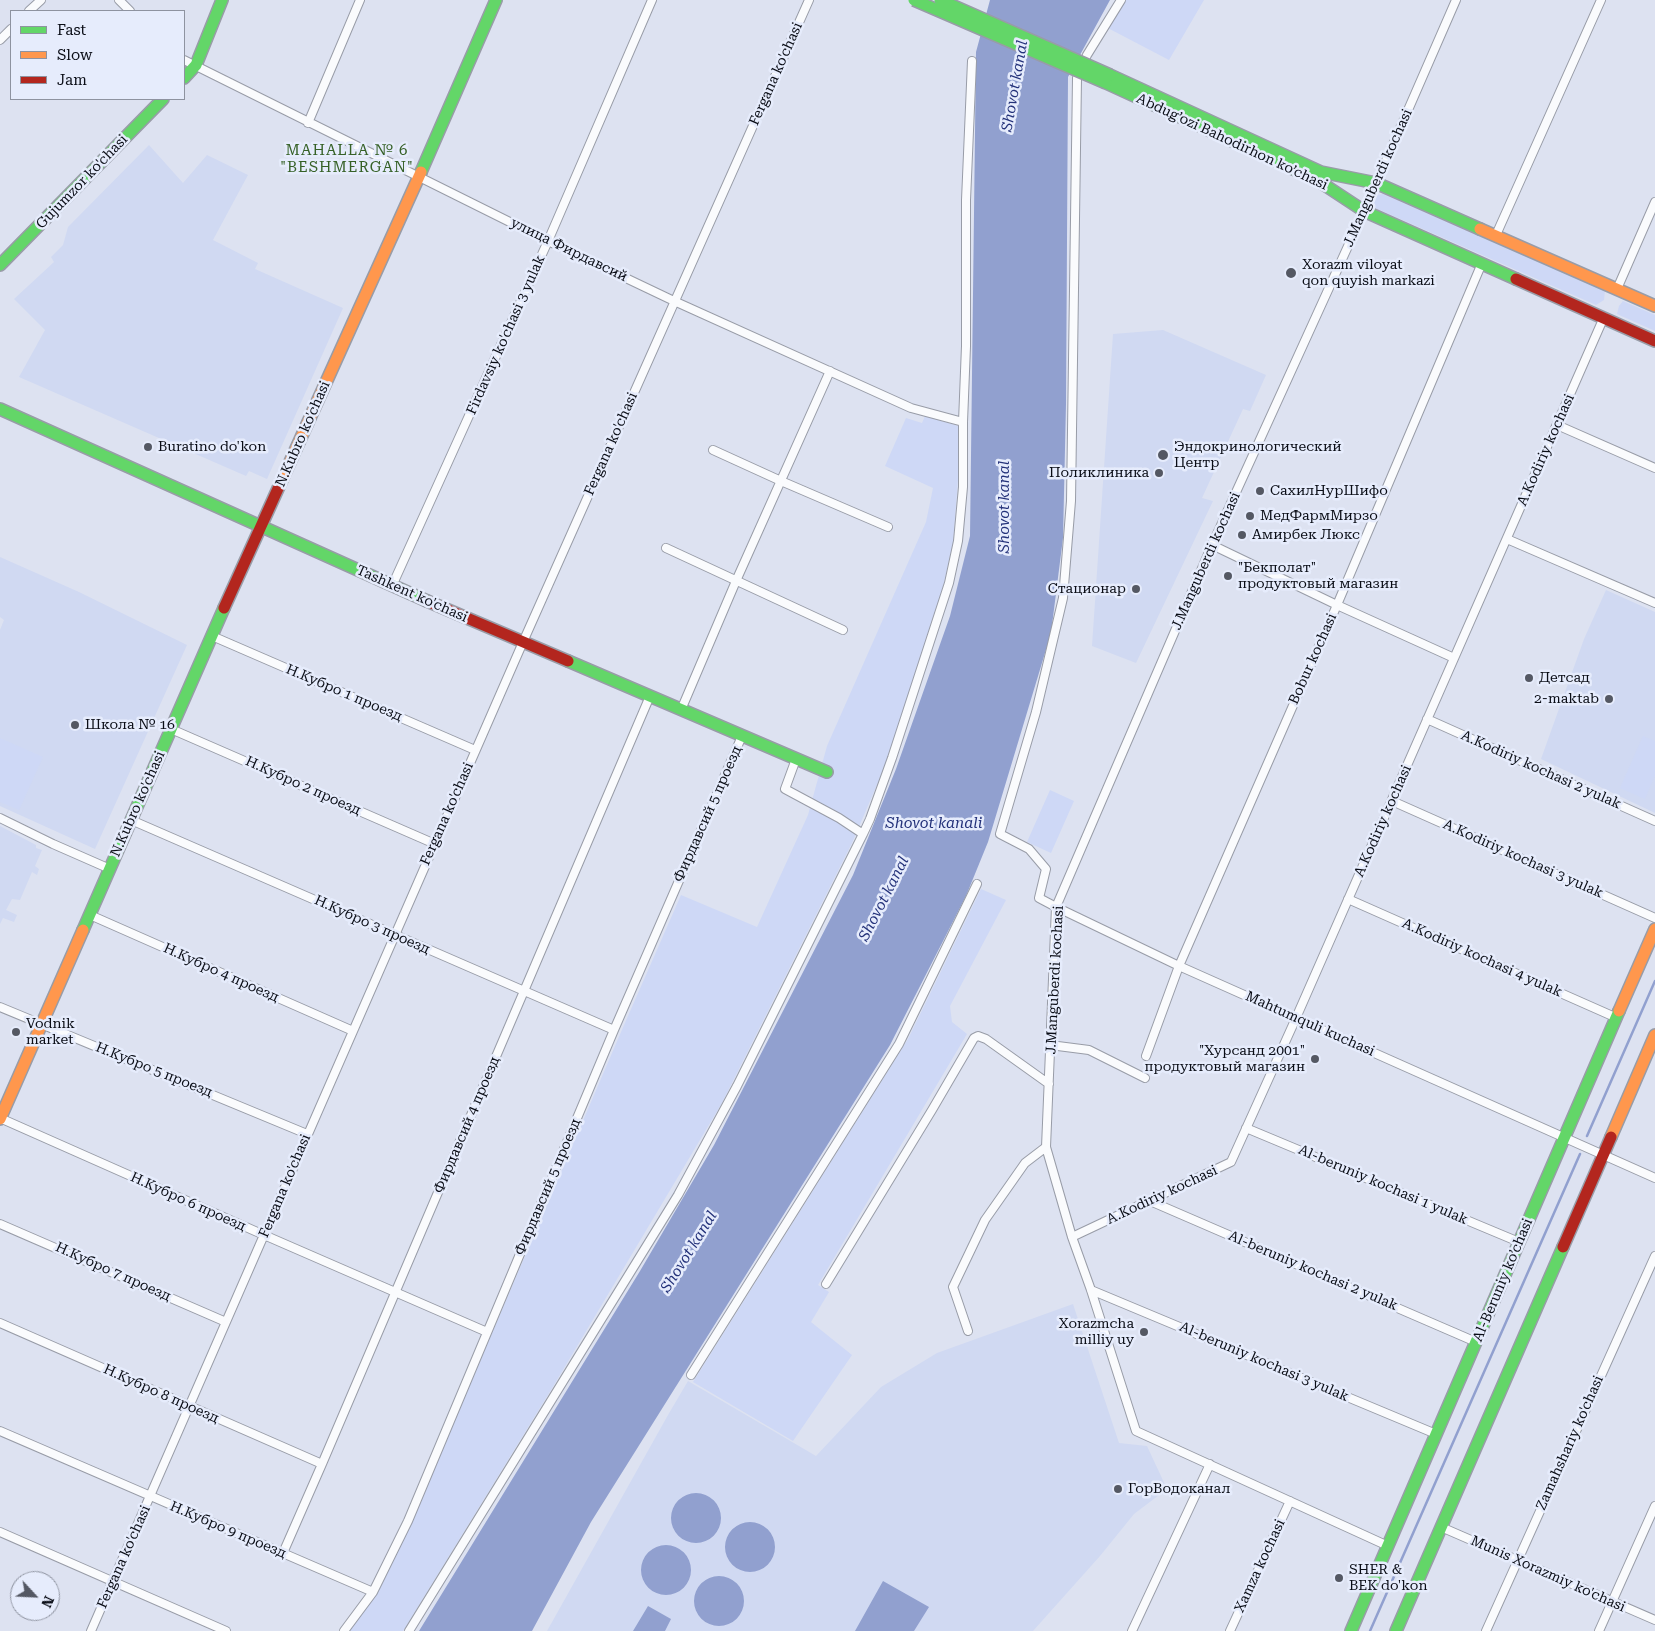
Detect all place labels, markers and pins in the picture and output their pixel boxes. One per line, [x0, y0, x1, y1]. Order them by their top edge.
place label: Xorazm viloyat qon quyish markazi [1302, 257, 1435, 290]
marker: Xorazm viloyat qon quyish markazi [1284, 266, 1298, 280]
place label: Buratino do'kon [158, 439, 266, 455]
place label: Эндокринологический Центр [1174, 439, 1342, 472]
marker: Buratino do'kon [142, 441, 154, 453]
marker: Эндокринологический Центр [1156, 448, 1170, 462]
place label: Поликлиника [1049, 465, 1149, 481]
marker: Поликлиника [1153, 467, 1165, 479]
place label: СахилНурШифо [1270, 483, 1388, 499]
marker: СахилНурШифо [1254, 485, 1266, 497]
place label: МедФармМирзо [1260, 508, 1378, 524]
marker: МедФармМирзо [1244, 510, 1256, 522]
place label: Амирбек Люкс [1252, 527, 1360, 543]
marker: Амирбек Люкс [1236, 529, 1248, 541]
place label: "Бекполат" продуктовый магазин [1238, 560, 1398, 592]
marker: "Бекполат" продуктовый магазин [1222, 570, 1234, 582]
place label: Стационар [1048, 581, 1126, 597]
marker: Стационар [1130, 583, 1142, 595]
place label: Детсад [1539, 670, 1590, 686]
marker: Детсад [1523, 672, 1535, 684]
place label: 2-maktab [1534, 691, 1599, 707]
marker: 2-maktab [1603, 693, 1615, 705]
place label: Школа № 16 [85, 717, 175, 733]
marker: Школа № 16 [69, 719, 81, 731]
place label: Vodnik market [26, 1016, 75, 1048]
marker: Vodnik market [10, 1026, 22, 1038]
place label: "Хурсанд 2001" продуктовый магазин [1145, 1043, 1305, 1076]
marker: "Хурсанд 2001" продуктовый магазин [1309, 1053, 1321, 1065]
place label: Xorazmcha milliy uy [1058, 1316, 1134, 1348]
marker: Xorazmcha milliy uy [1138, 1326, 1150, 1338]
place label: ГорВодоканал [1128, 1481, 1230, 1497]
marker: ГорВодоканал [1112, 1483, 1124, 1495]
place label: SHER & BEK do'kon [1349, 1562, 1427, 1594]
marker: SHER & BEK do'kon [1333, 1572, 1345, 1584]

